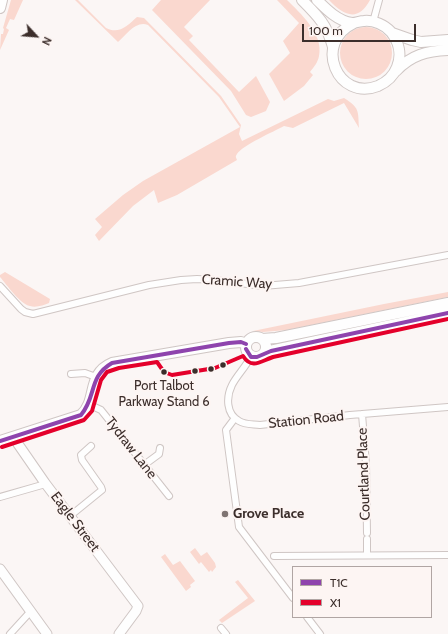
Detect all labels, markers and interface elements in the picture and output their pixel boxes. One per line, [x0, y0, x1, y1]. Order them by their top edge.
north arrow [16, 16, 56, 56]
scale bar [304, 16, 418, 42]
text: 100 m [309, 23, 343, 38]
text: N [39, 35, 55, 48]
street label: Cramic Way [201, 271, 273, 293]
unlabelled marker [218, 360, 228, 370]
unlabelled marker [206, 364, 216, 374]
unlabelled marker [190, 366, 200, 376]
marker: Port Talbot Parkway Stand 6 [159, 367, 169, 377]
place label: Port Talbot Parkway Stand 6 [118, 378, 210, 409]
street label: Station Road [267, 408, 345, 432]
street label: Tydraw Lane [102, 414, 160, 482]
street label: Courtland Place [354, 427, 374, 521]
street label: Eagle Street [47, 489, 103, 555]
place label: Grove Place [233, 506, 304, 522]
marker: Grove Place [220, 509, 230, 519]
legend [292, 566, 432, 618]
text: T1C [330, 575, 348, 590]
text: X1 [330, 595, 341, 610]

